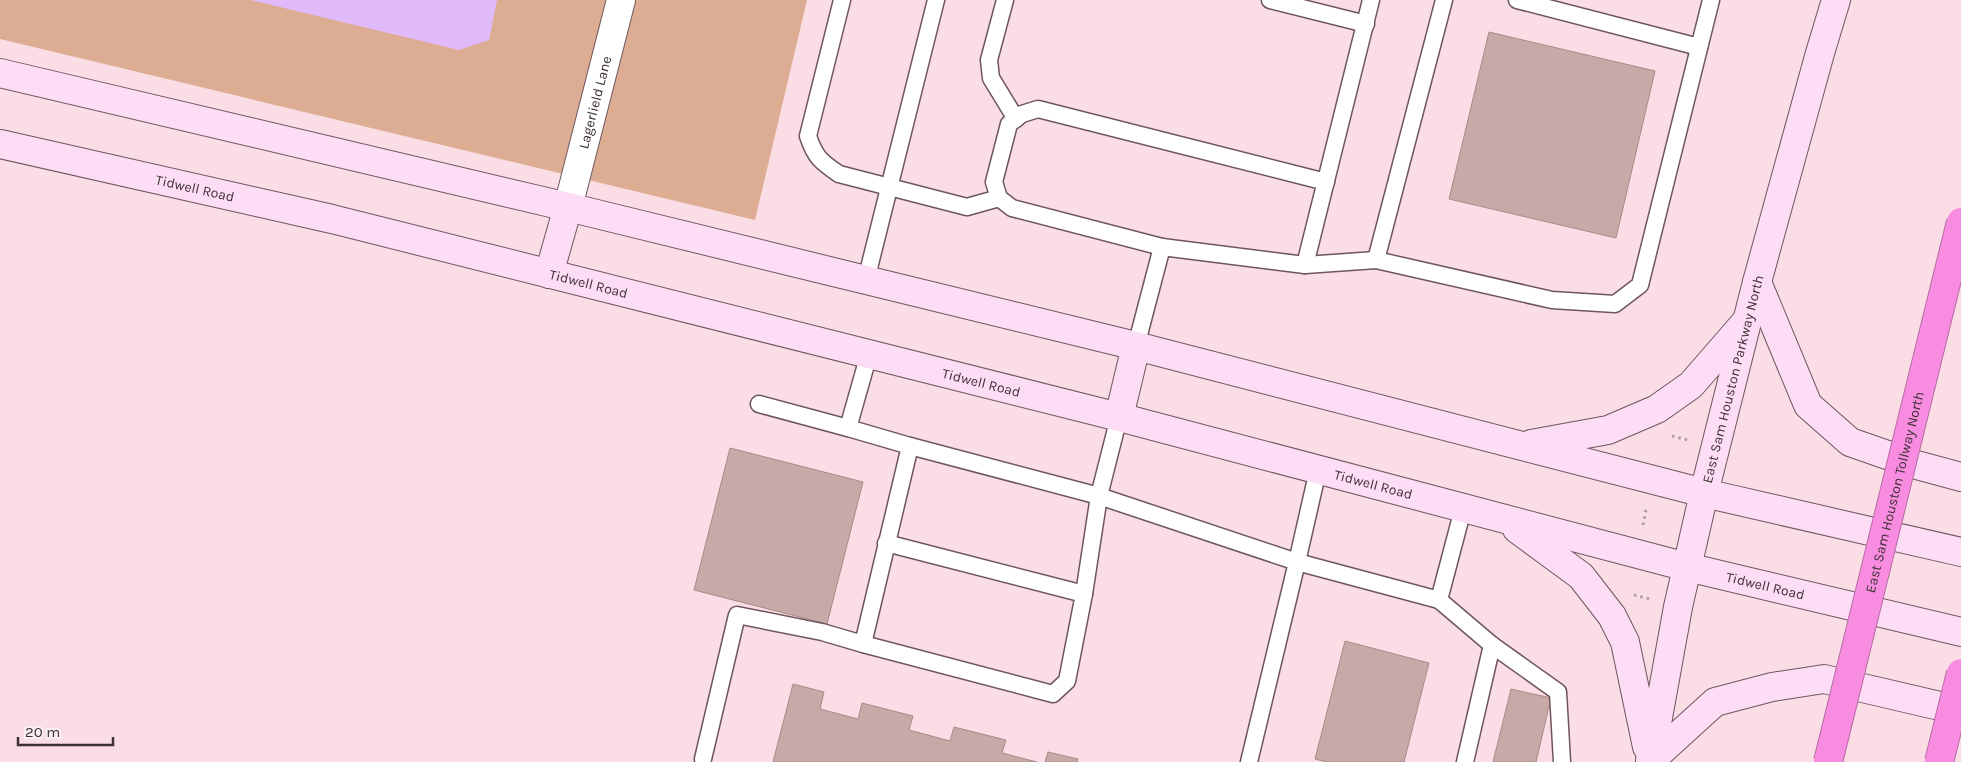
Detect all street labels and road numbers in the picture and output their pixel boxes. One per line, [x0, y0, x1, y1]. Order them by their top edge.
street label: Lagerlield Lane [575, 54, 615, 151]
street label: Tidwell Road [154, 171, 236, 205]
street label: Tidwell Road [548, 266, 630, 302]
street label: East Sam Houston Parkway North [1698, 273, 1767, 485]
street label: Tidwell Road [940, 364, 1022, 400]
street label: East Sam Houston Tollway North [1861, 390, 1927, 595]
street label: Tidwell Road [1332, 466, 1414, 503]
street label: Tidwell Road [1724, 568, 1806, 603]

